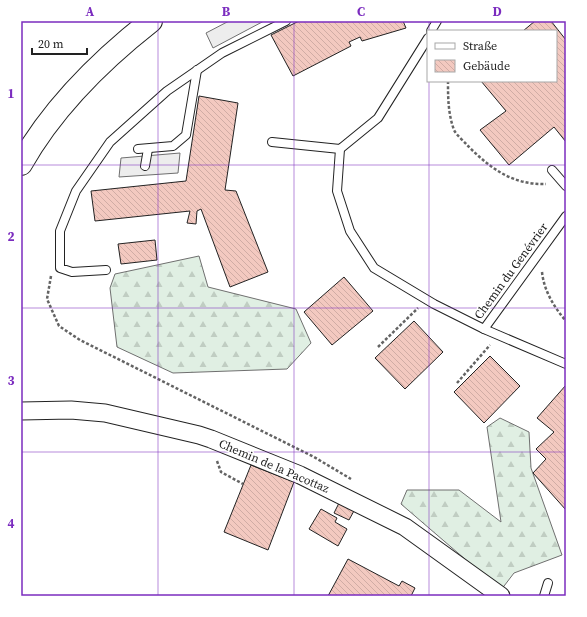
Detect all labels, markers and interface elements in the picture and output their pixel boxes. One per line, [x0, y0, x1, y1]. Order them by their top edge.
text: A [86, 3, 95, 20]
text: B [222, 3, 231, 20]
text: C [357, 3, 365, 20]
text: D [492, 3, 502, 20]
scale bar [32, 30, 87, 56]
legend [427, 30, 557, 82]
text: 20 m [38, 36, 64, 52]
text: Straße [463, 38, 497, 54]
text: Gebäude [463, 58, 510, 74]
text: 1 [7, 85, 15, 102]
street label: Chemin du Genévrier [471, 220, 551, 322]
text: 2 [7, 228, 15, 245]
text: 3 [7, 372, 15, 389]
street label: Chemin de la Pacottaz [216, 435, 332, 497]
text: 4 [7, 515, 15, 532]

